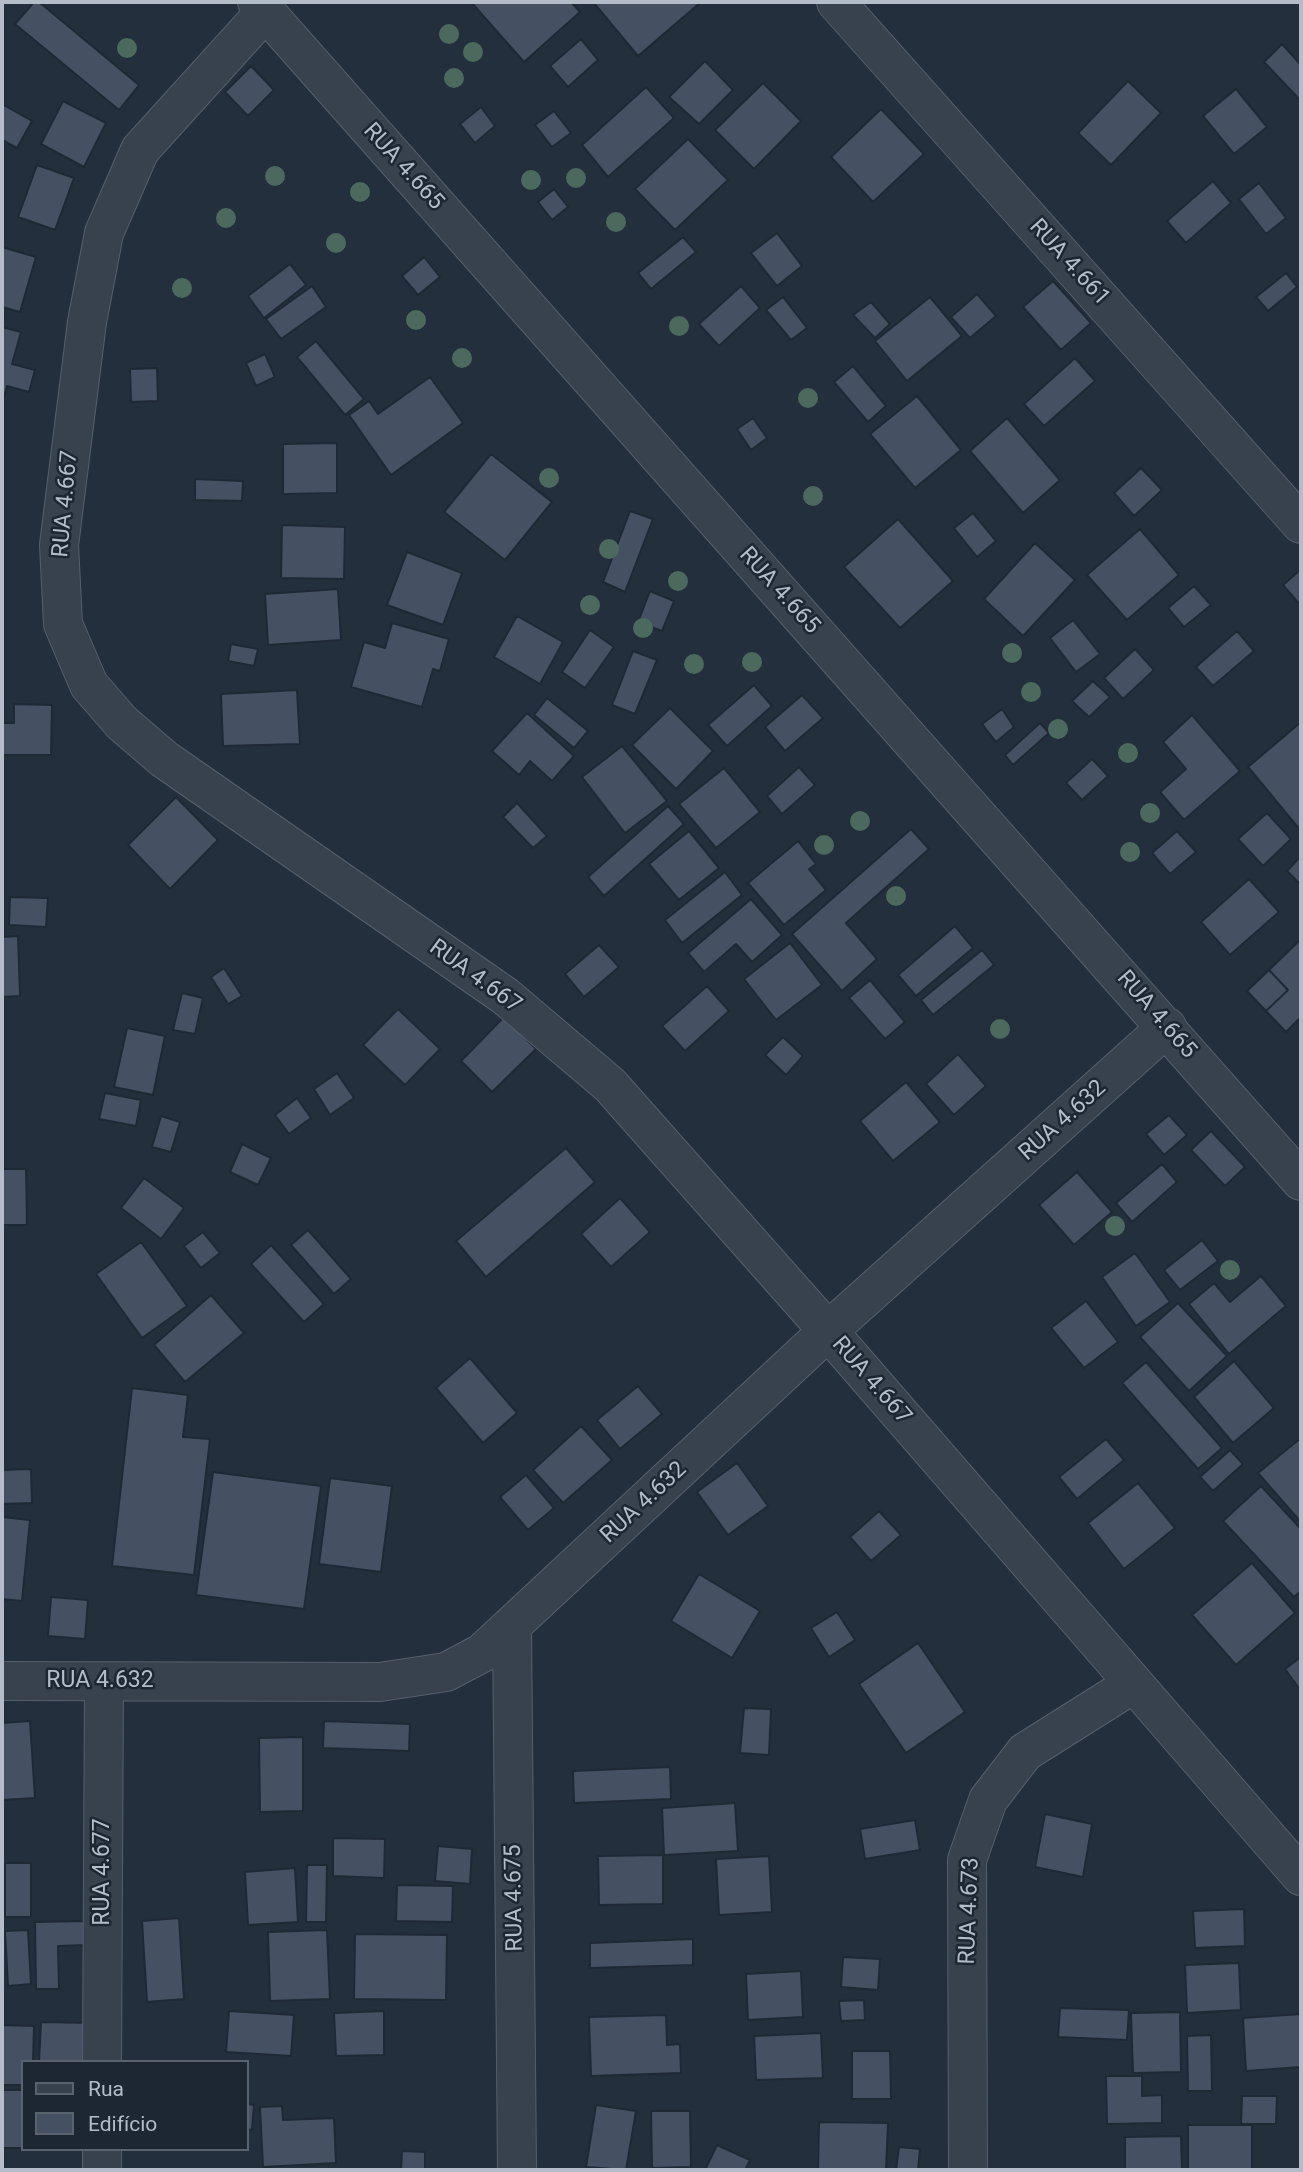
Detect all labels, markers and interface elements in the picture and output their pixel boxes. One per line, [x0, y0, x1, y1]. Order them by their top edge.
street label: RUA 4.665 [357, 118, 449, 216]
street label: RUA 4.661 [1023, 214, 1115, 312]
street label: RUA 4.667 [48, 449, 84, 559]
street label: RUA 4.665 [733, 542, 825, 640]
street label: RUA 4.667 [423, 934, 527, 1020]
street label: RUA 4.665 [1110, 965, 1202, 1065]
street label: RUA 4.632 [1014, 1075, 1112, 1167]
street label: RUA 4.667 [825, 1331, 917, 1431]
street label: RUA 4.632 [595, 1456, 693, 1550]
street label: RUA 4.632 [46, 1667, 154, 1695]
street label: RUA 4.677 [89, 1818, 117, 1926]
street label: RUA 4.675 [500, 1844, 530, 1952]
street label: RUA 4.673 [954, 1857, 986, 1965]
legend [21, 2060, 248, 2151]
text: Rua [88, 2077, 124, 2101]
text: Edifício [88, 2112, 157, 2136]

